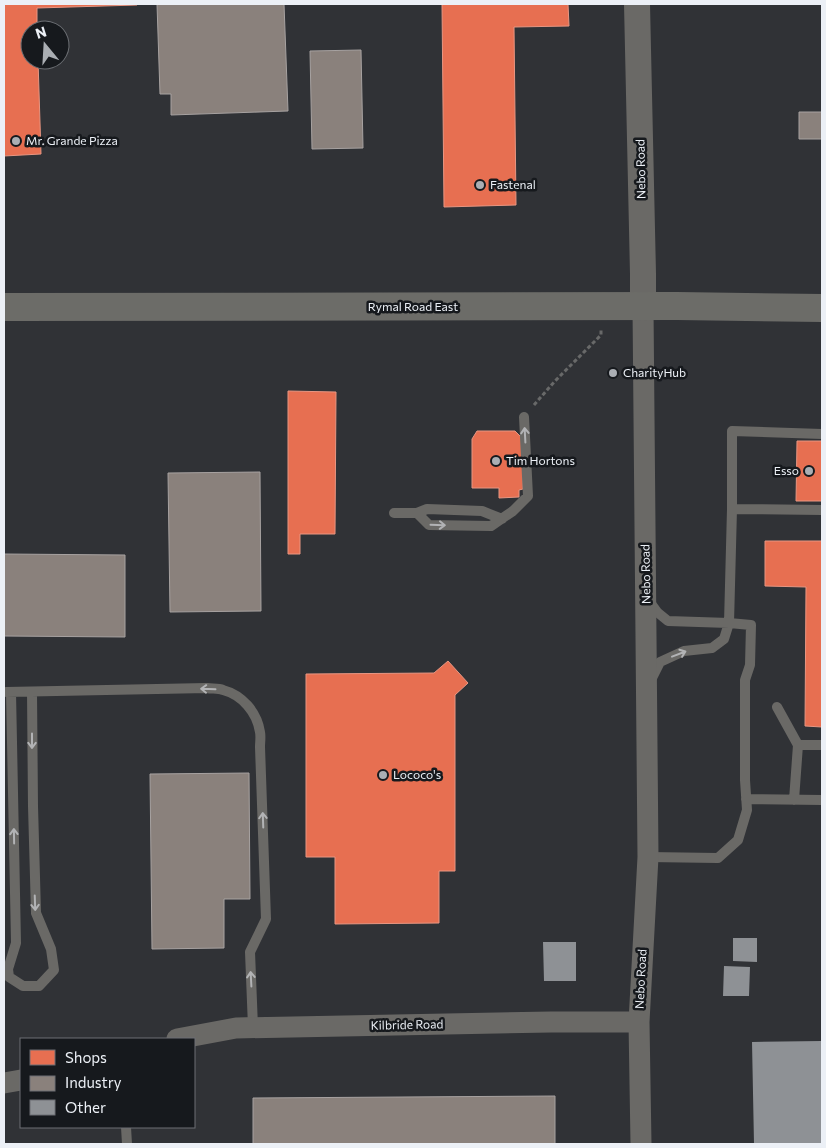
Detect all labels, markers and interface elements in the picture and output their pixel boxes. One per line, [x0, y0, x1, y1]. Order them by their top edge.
north arrow [20, 20, 70, 70]
text: N [33, 22, 48, 42]
place label: Mr. Grande Pizza [26, 133, 118, 147]
marker: Mr. Grande Pizza [10, 135, 22, 147]
street label: Nebo Road [632, 139, 648, 199]
place label: Fastenal [490, 177, 536, 191]
marker: Fastenal [474, 179, 486, 191]
street label: Rymal Road East [368, 299, 458, 313]
place label: CharityHub [623, 365, 686, 379]
marker: CharityHub [607, 367, 619, 379]
one-way arrow [520, 427, 530, 444]
place label: Tim Hortons [506, 453, 575, 467]
marker: Tim Hortons [490, 455, 502, 467]
place label: Esso [774, 463, 799, 477]
marker: Esso [803, 465, 815, 477]
one-way arrow [429, 521, 445, 530]
street label: Nebo Road [637, 544, 653, 604]
one-way arrow [671, 649, 686, 658]
one-way arrow [201, 684, 217, 694]
one-way arrow [27, 732, 37, 748]
place label: Lococo's [393, 767, 441, 781]
marker: Lococo's [377, 769, 389, 781]
one-way arrow [258, 812, 268, 828]
one-way arrow [9, 828, 19, 844]
one-way arrow [31, 895, 40, 911]
street label: Nebo Road [631, 949, 649, 1009]
one-way arrow [247, 971, 256, 987]
street label: Kilbride Road [370, 1016, 444, 1032]
legend [20, 1038, 195, 1128]
text: Shops [65, 1048, 107, 1066]
text: Industry [65, 1073, 122, 1091]
text: Other [65, 1098, 106, 1116]

